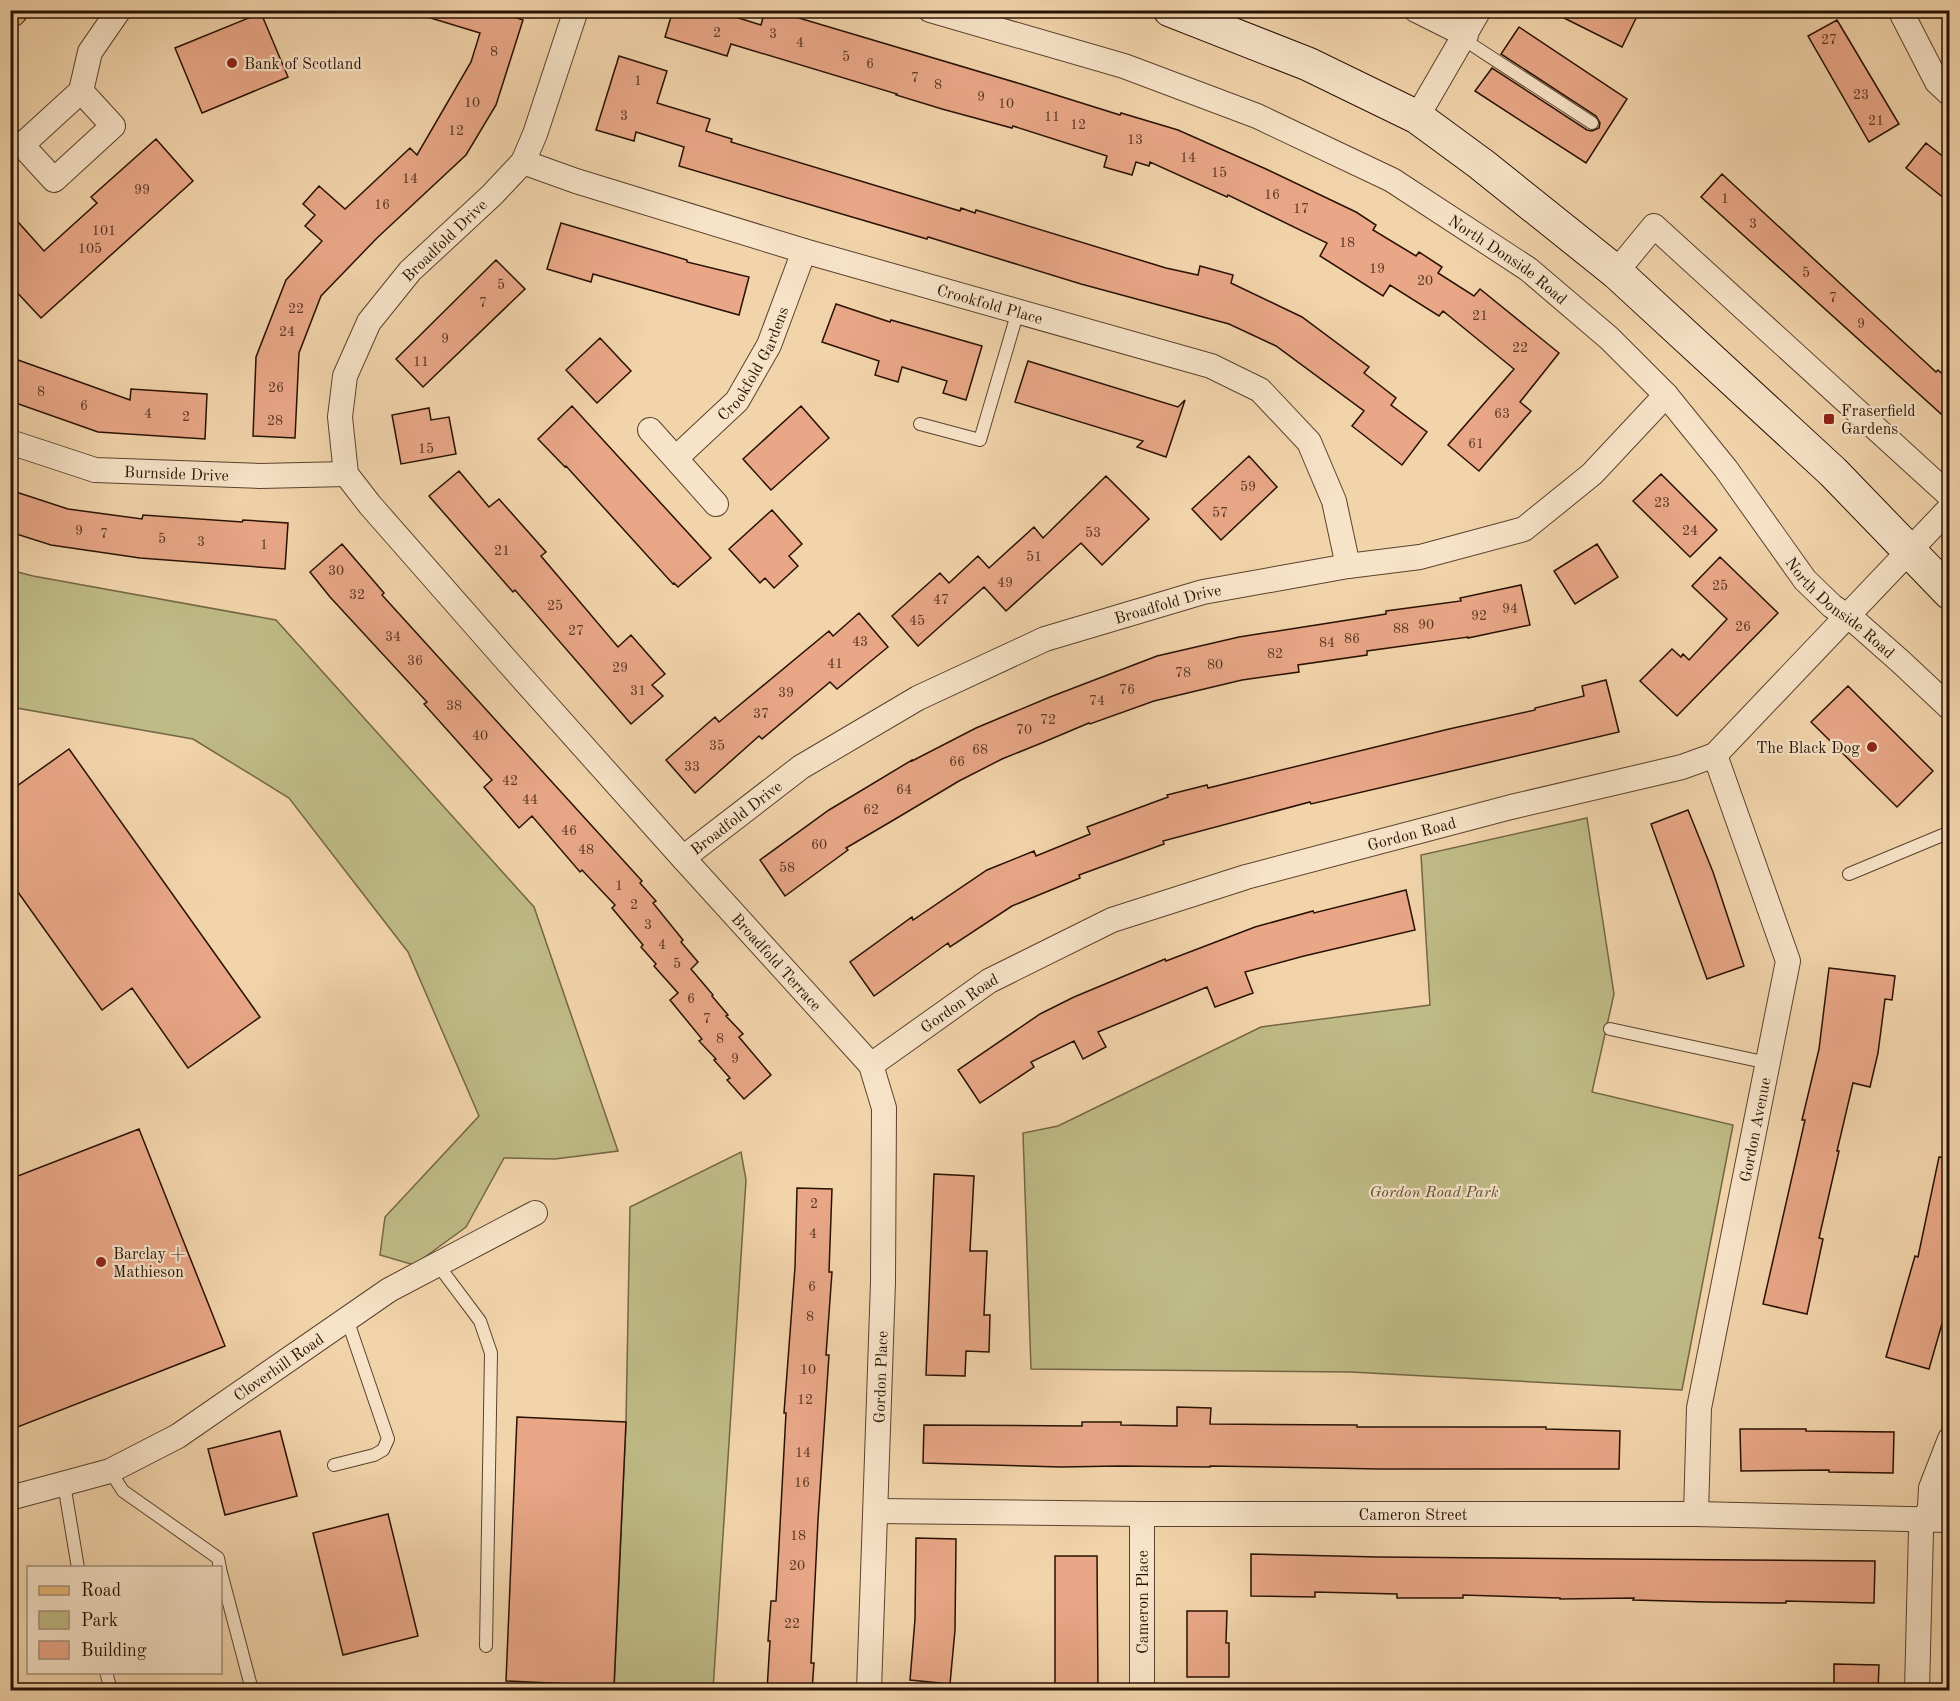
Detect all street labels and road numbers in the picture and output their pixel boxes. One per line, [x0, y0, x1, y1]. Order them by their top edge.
street label: Broadfold Drive [400, 197, 491, 286]
street label: North Donside Road [1445, 213, 1569, 308]
street label: Crookfold Place [935, 283, 1044, 328]
street label: Crookfold Gardens [715, 305, 793, 425]
street label: Burnside Drive [124, 465, 229, 485]
street label: North Donside Road [1782, 555, 1897, 662]
street label: Broadfold Drive [1113, 583, 1223, 628]
street label: Broadfold Drive [688, 779, 786, 859]
street label: Gordon Road [1366, 816, 1458, 855]
street label: Broadfold Terrace [728, 911, 824, 1015]
street label: Gordon Road [918, 972, 1001, 1037]
street label: Gordon Avenue [1738, 1076, 1775, 1184]
street label: Gordon Place [872, 1330, 892, 1424]
street label: Cloverhill Road [231, 1332, 327, 1405]
street label: Cameron Street [1359, 1508, 1468, 1524]
street label: Cameron Place [1136, 1550, 1152, 1654]

